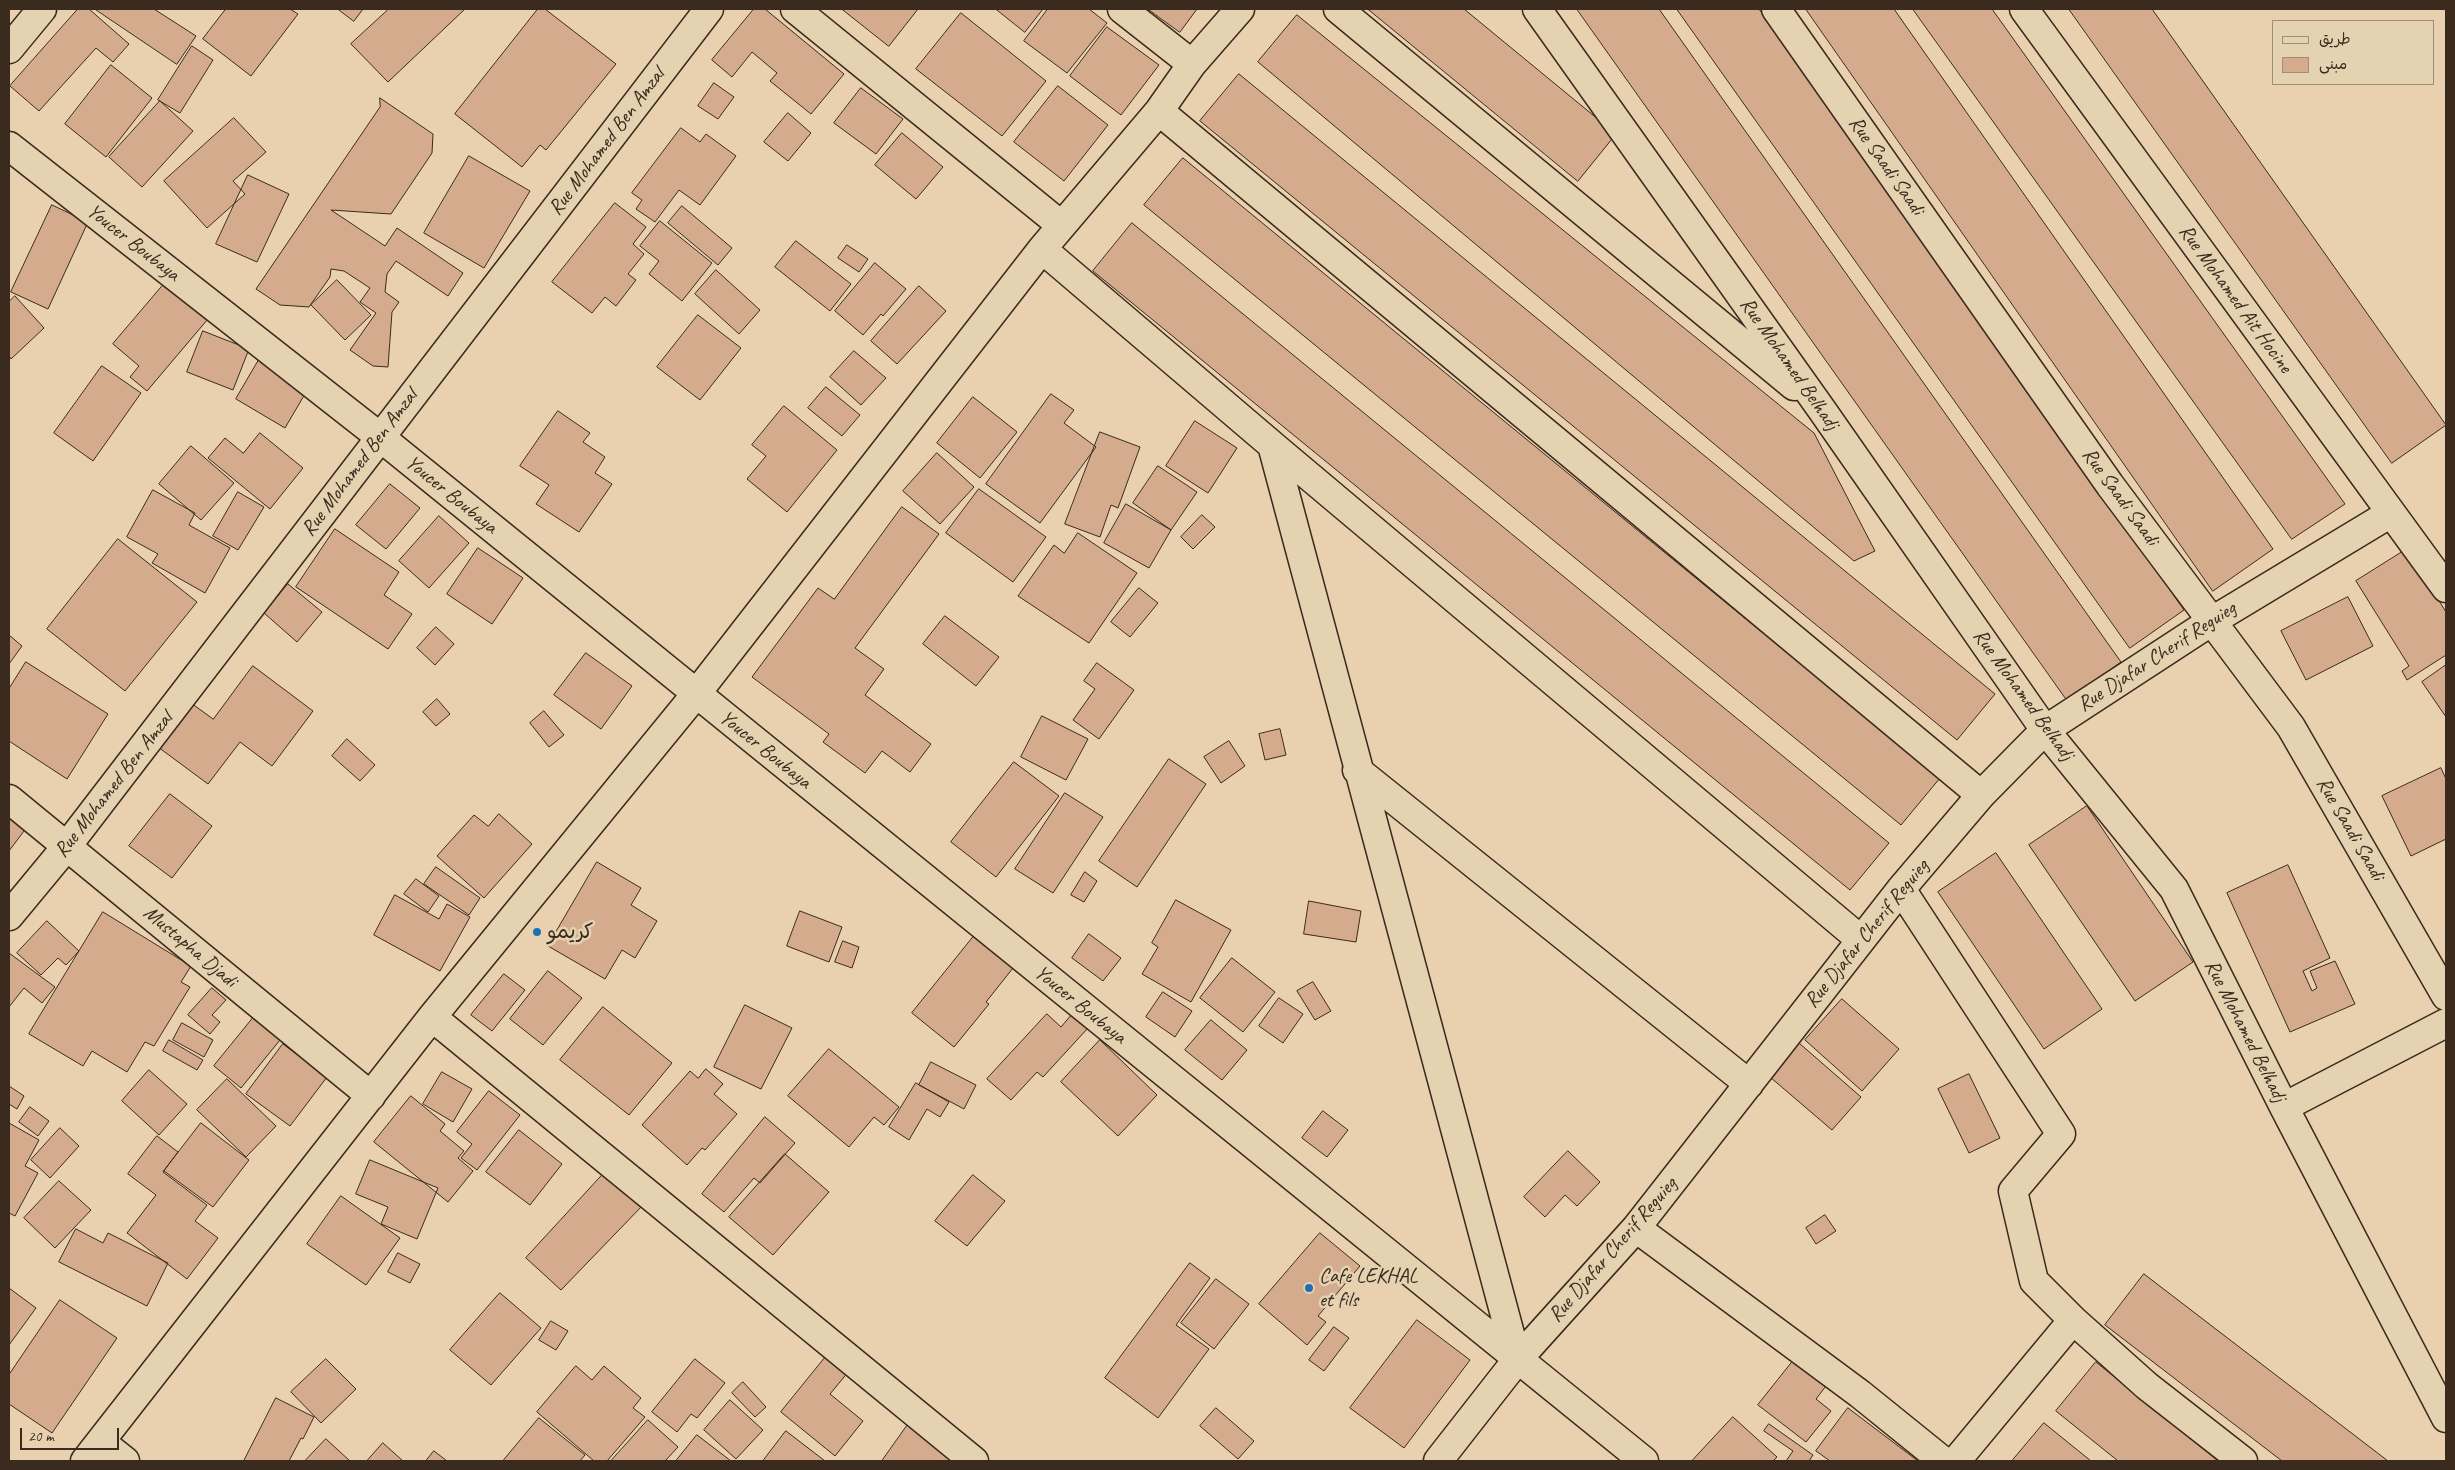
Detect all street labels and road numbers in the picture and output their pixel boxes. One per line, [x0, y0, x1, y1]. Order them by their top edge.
street label: Rue Mohamed Ben Amzal [543, 63, 671, 221]
street label: Rue Saadi Saadi [1843, 112, 1929, 220]
street label: Youcer Boubaya [81, 199, 185, 287]
street label: Rue Mohamed Ait Hocine [2173, 220, 2297, 378]
street label: Rue Mohamed Belhadj [1734, 293, 1844, 435]
street label: Rue Mohamed Ben Amzal [296, 384, 424, 542]
street label: Rue Saadi Saadi [2076, 443, 2164, 551]
street label: Youcer Boubaya [400, 450, 502, 540]
street label: Rue Djafar Cherif Reguieg [2073, 596, 2241, 718]
street label: Rue Mohamed Belhadj [1967, 624, 2079, 766]
street label: Youcer Boubaya [714, 705, 816, 795]
street label: Rue Mohamed Ben Amzal [49, 707, 179, 863]
street label: Rue Saadi Saadi [2310, 773, 2390, 885]
street label: Rue Djafar Cherif Reguieg [1799, 855, 1935, 1013]
street label: Mustapha Djadi [138, 901, 242, 993]
street label: Rue Mohamed Belhadj [2198, 956, 2292, 1106]
street label: Youcer Boubaya [1029, 960, 1131, 1050]
street label: Rue Djafar Cherif Reguieg [1543, 1172, 1683, 1328]

